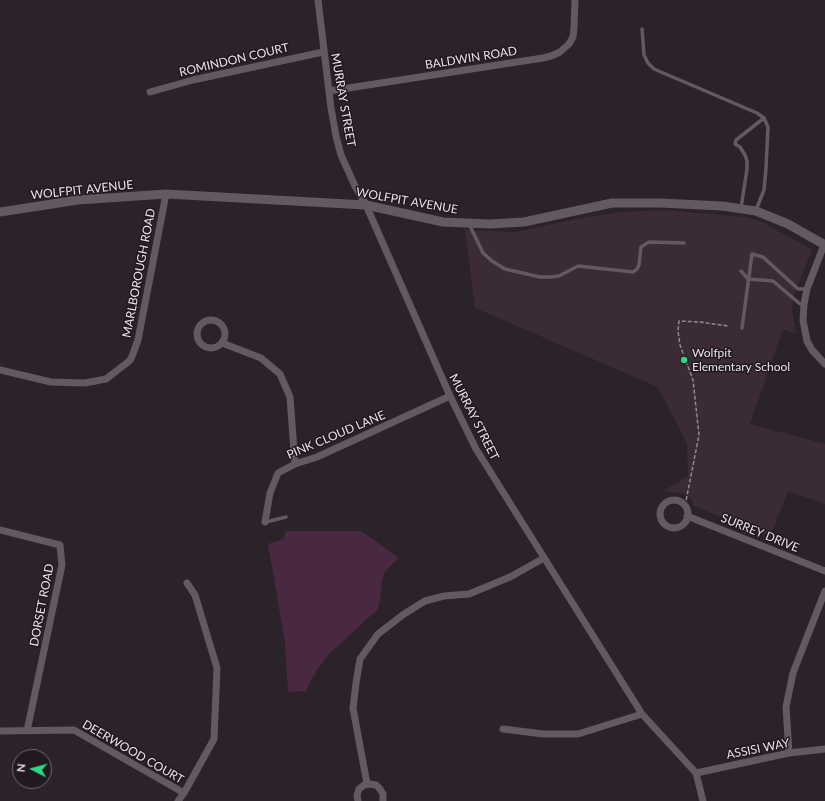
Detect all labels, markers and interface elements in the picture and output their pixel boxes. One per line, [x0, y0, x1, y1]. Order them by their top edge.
street label: ROMINDON COURT [178, 40, 290, 80]
street label: BALDWIN ROAD [424, 44, 518, 72]
street label: MURRAY STREET [328, 52, 358, 148]
street label: WOLFPIT AVENUE [30, 177, 134, 203]
street label: WOLFPIT AVENUE [355, 185, 459, 217]
street label: MARLBOROUGH ROAD [119, 207, 159, 339]
place label: Wolfpit Elementary School [692, 346, 790, 374]
marker: Wolfpit Elementary School [679, 355, 689, 365]
street label: MURRAY STREET [446, 371, 502, 463]
street label: PINK CLOUD LANE [285, 408, 387, 462]
street label: SURREY DRIVE [719, 511, 801, 555]
street label: DORSET ROAD [27, 562, 57, 648]
street label: DEERWOOD COURT [80, 717, 186, 787]
street label: ASSISI WAY [725, 736, 791, 762]
north arrow [12, 749, 52, 789]
text: N [14, 763, 27, 773]

